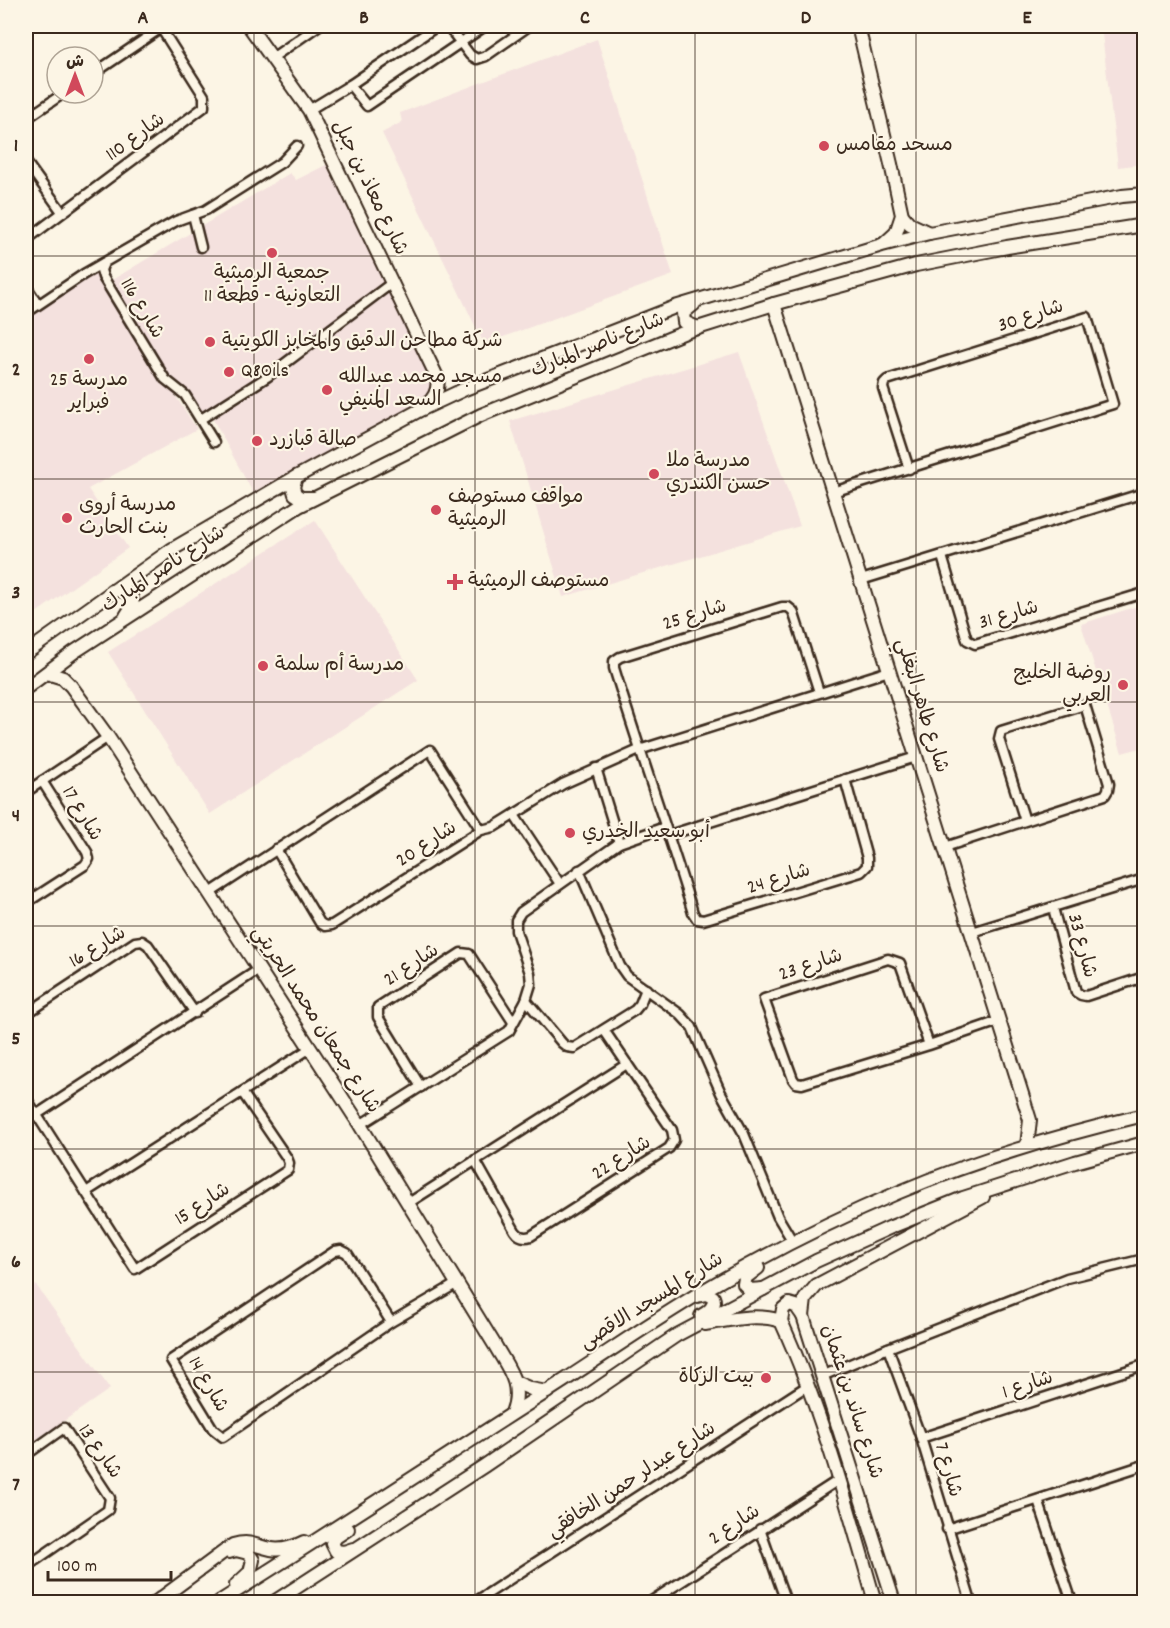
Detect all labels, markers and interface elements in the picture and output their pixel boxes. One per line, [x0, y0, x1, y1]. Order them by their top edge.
text: A [138, 5, 149, 33]
text: B [359, 5, 369, 33]
text: C [580, 5, 590, 33]
text: D [801, 5, 812, 33]
text: E [1022, 5, 1032, 33]
north arrow [45, 45, 105, 105]
text: ش [66, 51, 84, 74]
street label: شارع 110 [100, 107, 172, 169]
street label: شارع معاذ بن جبل [324, 115, 414, 261]
place label: مسحد مقامس [836, 132, 953, 160]
text: 1 [14, 133, 18, 161]
marker: مسحد مقامس [817, 139, 831, 153]
marker: جمعية الرميثية التعاونية - قطعة 11 [265, 246, 279, 260]
place label: جمعية الرميثية التعاونية - قطعة 11 [204, 260, 340, 311]
street label: شارع 116 [112, 273, 170, 345]
street label: شارع 30 [995, 293, 1067, 341]
street label: شارع ناصر المبارك [527, 306, 669, 386]
place label: شركة مطاحن الدقيق والمخابز الكويتية [222, 328, 503, 356]
marker: شركة مطاحن الدقيق والمخابز الكويتية [203, 335, 217, 349]
marker: مدرسة 25 فبراير [82, 352, 96, 366]
text: 2 [12, 357, 20, 385]
place label: Q8Oils [241, 358, 289, 386]
place label: مسجد محمد عبدالله السعد المنيفي [339, 364, 502, 416]
marker: Q8Oils [222, 365, 236, 379]
place label: مدرسة 25 فبراير [50, 367, 128, 418]
marker: مسجد محمد عبدالله السعد المنيفي [320, 383, 334, 397]
place label: صالة قبازرد [269, 427, 357, 455]
marker: صالة قبازرد [250, 434, 264, 448]
place label: مدرسة ملا حسن الكندري [666, 448, 771, 499]
marker: مدرسة ملا حسن الكندري [647, 467, 661, 481]
place label: مواقف مستوصف الرميثية [448, 484, 583, 535]
place label: مدرسة أروى بنت الحارث [79, 492, 176, 543]
marker: مواقف مستوصف الرميثية [429, 503, 443, 517]
marker: مدرسة أروى بنت الحارث [60, 511, 74, 525]
street label: شارع ناصر المبارك [97, 520, 231, 620]
place label: مستوصف الرميثية [468, 568, 609, 596]
marker: مستوصف الرميثية [446, 573, 464, 591]
text: 3 [12, 580, 20, 608]
street label: شارع 25 [659, 593, 731, 639]
street label: شارع 31 [976, 594, 1042, 638]
street label: شارع طاهر البغلي [886, 635, 955, 777]
place label: مدرسة أم سلمة [275, 652, 404, 680]
marker: مدرسة أم سلمة [256, 659, 270, 673]
place label: روضة الخليج العربي [1014, 660, 1111, 712]
marker: روضة الخليج العربي [1116, 678, 1130, 692]
street label: شارع 17 [54, 781, 108, 847]
text: 4 [12, 803, 20, 831]
street label: شارع 20 [391, 815, 463, 875]
place label: أبو سعيد الخدري [582, 819, 710, 847]
marker: أبو سعيد الخدري [563, 826, 577, 840]
street label: شارع 24 [744, 857, 814, 903]
street label: شارع 33 [1059, 911, 1103, 981]
street label: شارع 16 [64, 920, 132, 976]
street label: شارع جمعان محمد الحريتي [243, 921, 386, 1120]
street label: شارع 21 [379, 938, 445, 994]
street label: شارع 23 [776, 943, 846, 989]
text: 5 [11, 1026, 21, 1054]
street label: شارع 22 [587, 1130, 657, 1188]
street label: شارع 15 [170, 1177, 236, 1233]
street label: شارع المسجد الاقصى [575, 1246, 729, 1358]
text: 6 [11, 1249, 21, 1277]
street label: شارع ساند بن عثمان [813, 1321, 889, 1483]
street label: شارع 14 [180, 1352, 234, 1418]
place label: بيت الزكاة [678, 1364, 754, 1392]
street label: شارع 1 [999, 1365, 1057, 1407]
marker: بيت الزكاة [759, 1371, 773, 1385]
street label: شارع عبدلر حمن الخافقي [542, 1416, 722, 1547]
street label: شارع 13 [70, 1419, 128, 1485]
street label: شارع 7 [926, 1439, 968, 1501]
text: 7 [12, 1472, 20, 1500]
street label: شارع 2 [704, 1499, 766, 1553]
scale bar [48, 1544, 171, 1582]
text: 100 m [57, 1555, 97, 1580]

